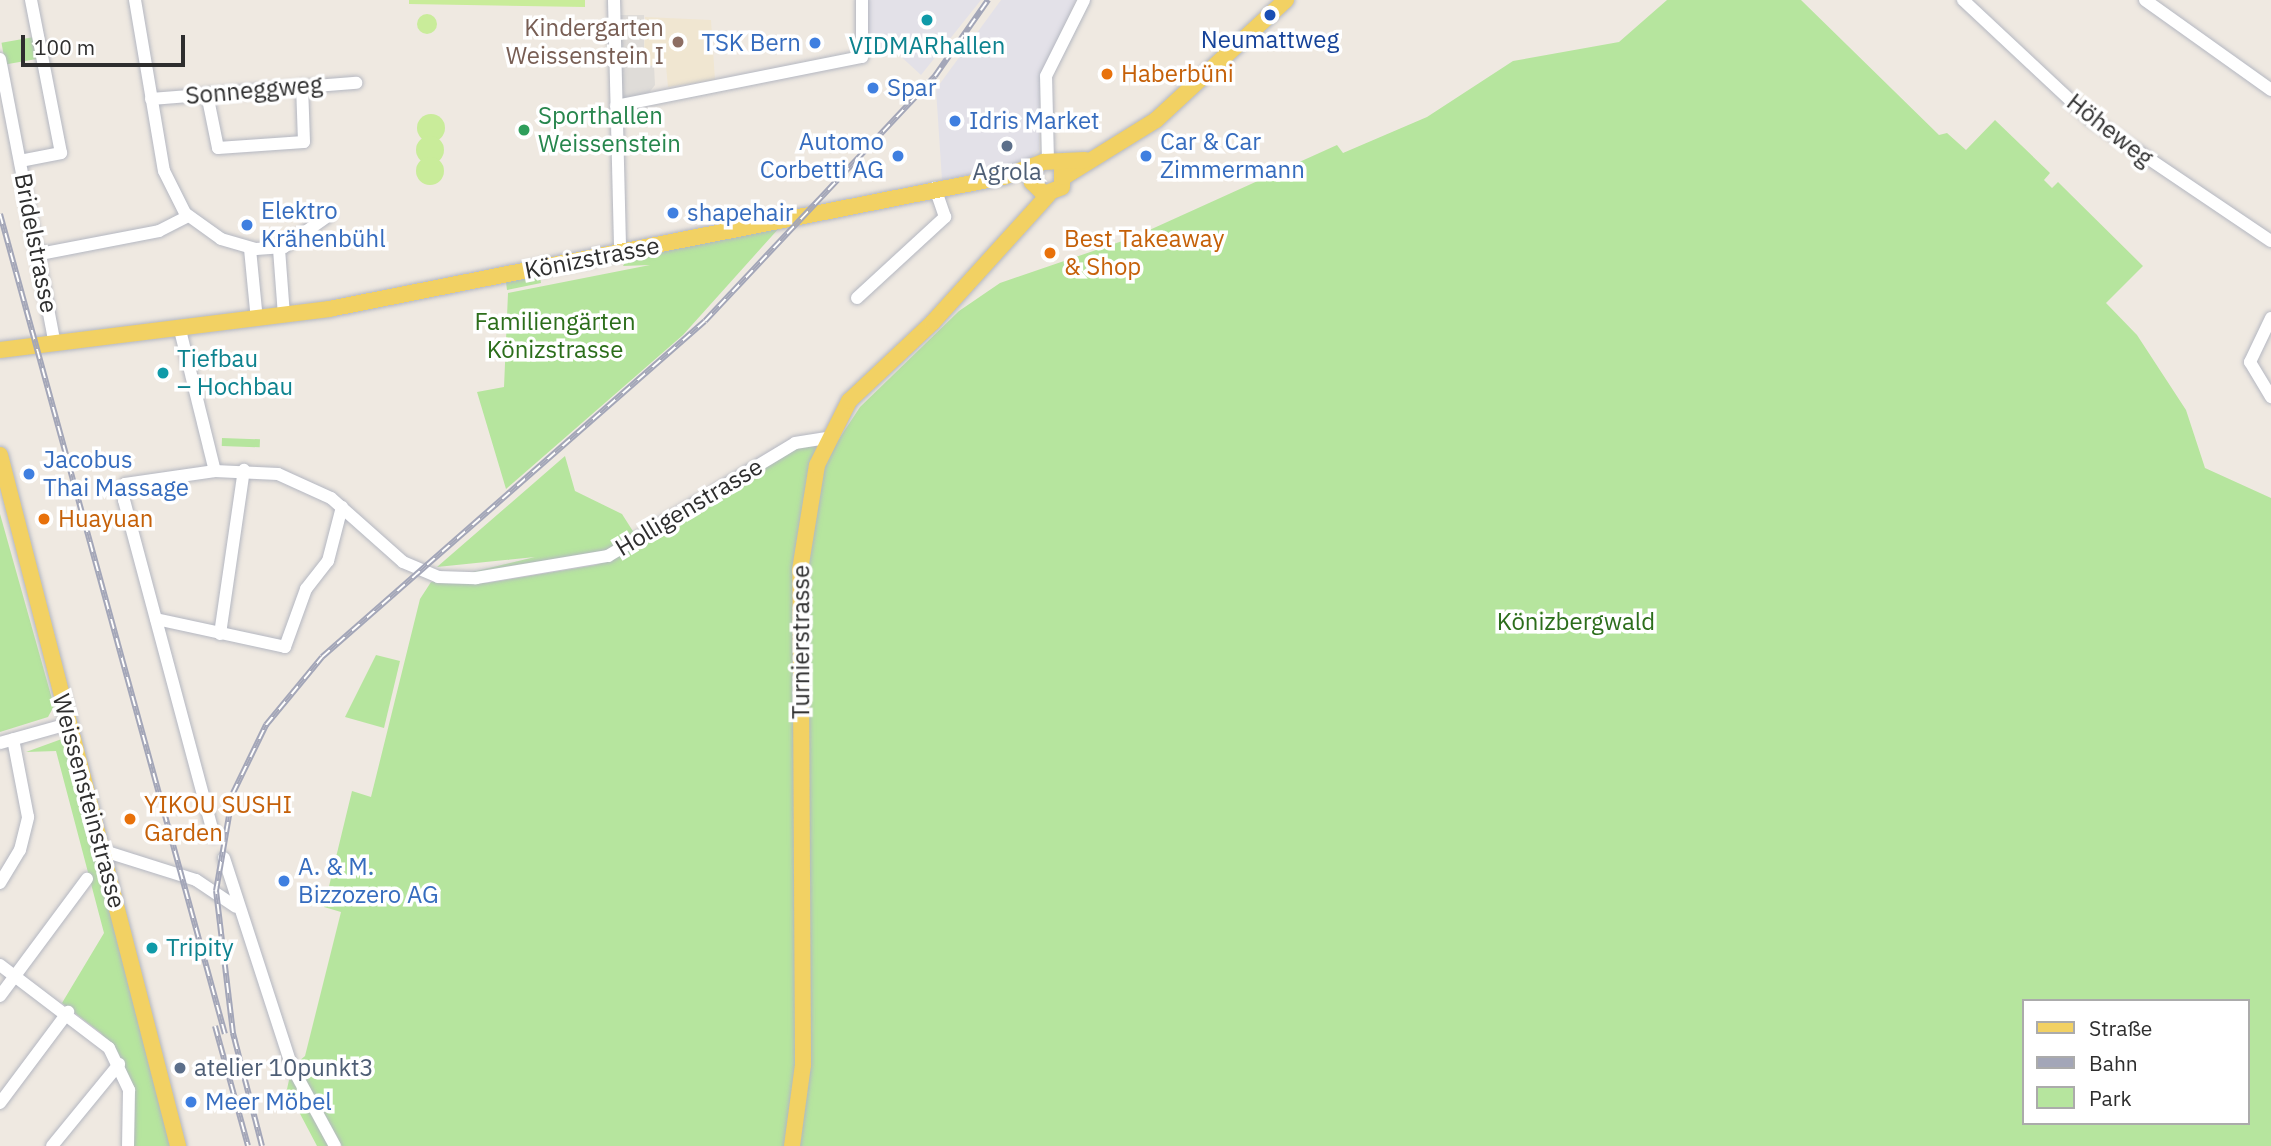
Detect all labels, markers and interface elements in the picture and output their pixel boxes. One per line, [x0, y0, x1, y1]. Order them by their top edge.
marker: Neumattweg [1262, 7, 1278, 23]
marker: VIDMARhallen [919, 12, 935, 28]
place label: Kindergarten Weissenstein I [506, 14, 664, 70]
scale bar [24, 21, 189, 65]
place label: Neumattweg [1201, 26, 1339, 54]
place label: TSK Bern [701, 29, 801, 57]
place label: VIDMARhallen [849, 32, 1005, 60]
text: 100 m [34, 33, 95, 61]
marker: Kindergarten Weissenstein I [670, 34, 686, 50]
marker: TSK Bern [807, 35, 823, 51]
place label: Haberbüni [1121, 60, 1234, 88]
marker: Haberbüni [1099, 66, 1115, 82]
street label: Sonneggweg [184, 70, 324, 110]
place label: Spar [887, 74, 936, 102]
marker: Spar [865, 80, 881, 96]
street label: Höheweg [2061, 87, 2159, 173]
place label: Sporthallen Weissenstein [538, 102, 681, 158]
place label: Idris Market [969, 107, 1100, 135]
marker: Idris Market [947, 113, 963, 129]
marker: Sporthallen Weissenstein [516, 122, 532, 138]
place label: Automo Corbetti AG [760, 128, 884, 184]
place label: Car & Car Zimmermann [1160, 128, 1305, 184]
marker: Agrola [999, 138, 1015, 154]
marker: Automo Corbetti AG [890, 148, 906, 164]
marker: Car & Car Zimmermann [1138, 148, 1154, 164]
place label: Agrola [972, 158, 1042, 186]
street label: Bridelstrasse [8, 171, 64, 315]
place label: Elektro Krähenbühl [261, 197, 386, 253]
place label: shapehair [687, 199, 793, 227]
marker: shapehair [665, 205, 681, 221]
marker: Elektro Krähenbühl [239, 217, 255, 233]
place label: Best Takeaway & Shop [1064, 225, 1224, 281]
street label: Könizstrasse [522, 231, 662, 285]
marker: Best Takeaway & Shop [1042, 245, 1058, 261]
park label: Familiengärten Könizstrasse [474, 308, 636, 364]
place label: Tiefbau – Hochbau [177, 345, 293, 401]
marker: Tiefbau – Hochbau [155, 365, 171, 381]
place label: Jacobus Thai Massage [43, 446, 189, 502]
street label: Holligenstrasse [610, 452, 768, 562]
marker: Jacobus Thai Massage [21, 466, 37, 482]
place label: Huayuan [58, 505, 153, 533]
marker: Huayuan [36, 511, 52, 527]
street label: Turnierstrasse [787, 565, 815, 719]
park label: Könizbergwald [1497, 608, 1655, 636]
street label: Weissensteinstrasse [47, 691, 131, 911]
place label: YIKOU SUSHI Garden [144, 791, 292, 847]
marker: YIKOU SUSHI Garden [122, 811, 138, 827]
place label: A. & M. Bizzozero AG [298, 853, 439, 909]
marker: A. & M. Bizzozero AG [276, 873, 292, 889]
place label: Tripity [166, 934, 234, 962]
marker: Tripity [144, 940, 160, 956]
legend [2022, 999, 2250, 1125]
text: Straße [2089, 1014, 2152, 1042]
text: Bahn [2089, 1049, 2138, 1077]
place label: atelier 10punkt3 [194, 1054, 374, 1082]
marker: atelier 10punkt3 [172, 1060, 188, 1076]
text: Park [2089, 1084, 2132, 1112]
place label: Meer Möbel [205, 1088, 332, 1116]
marker: Meer Möbel [183, 1094, 199, 1110]

